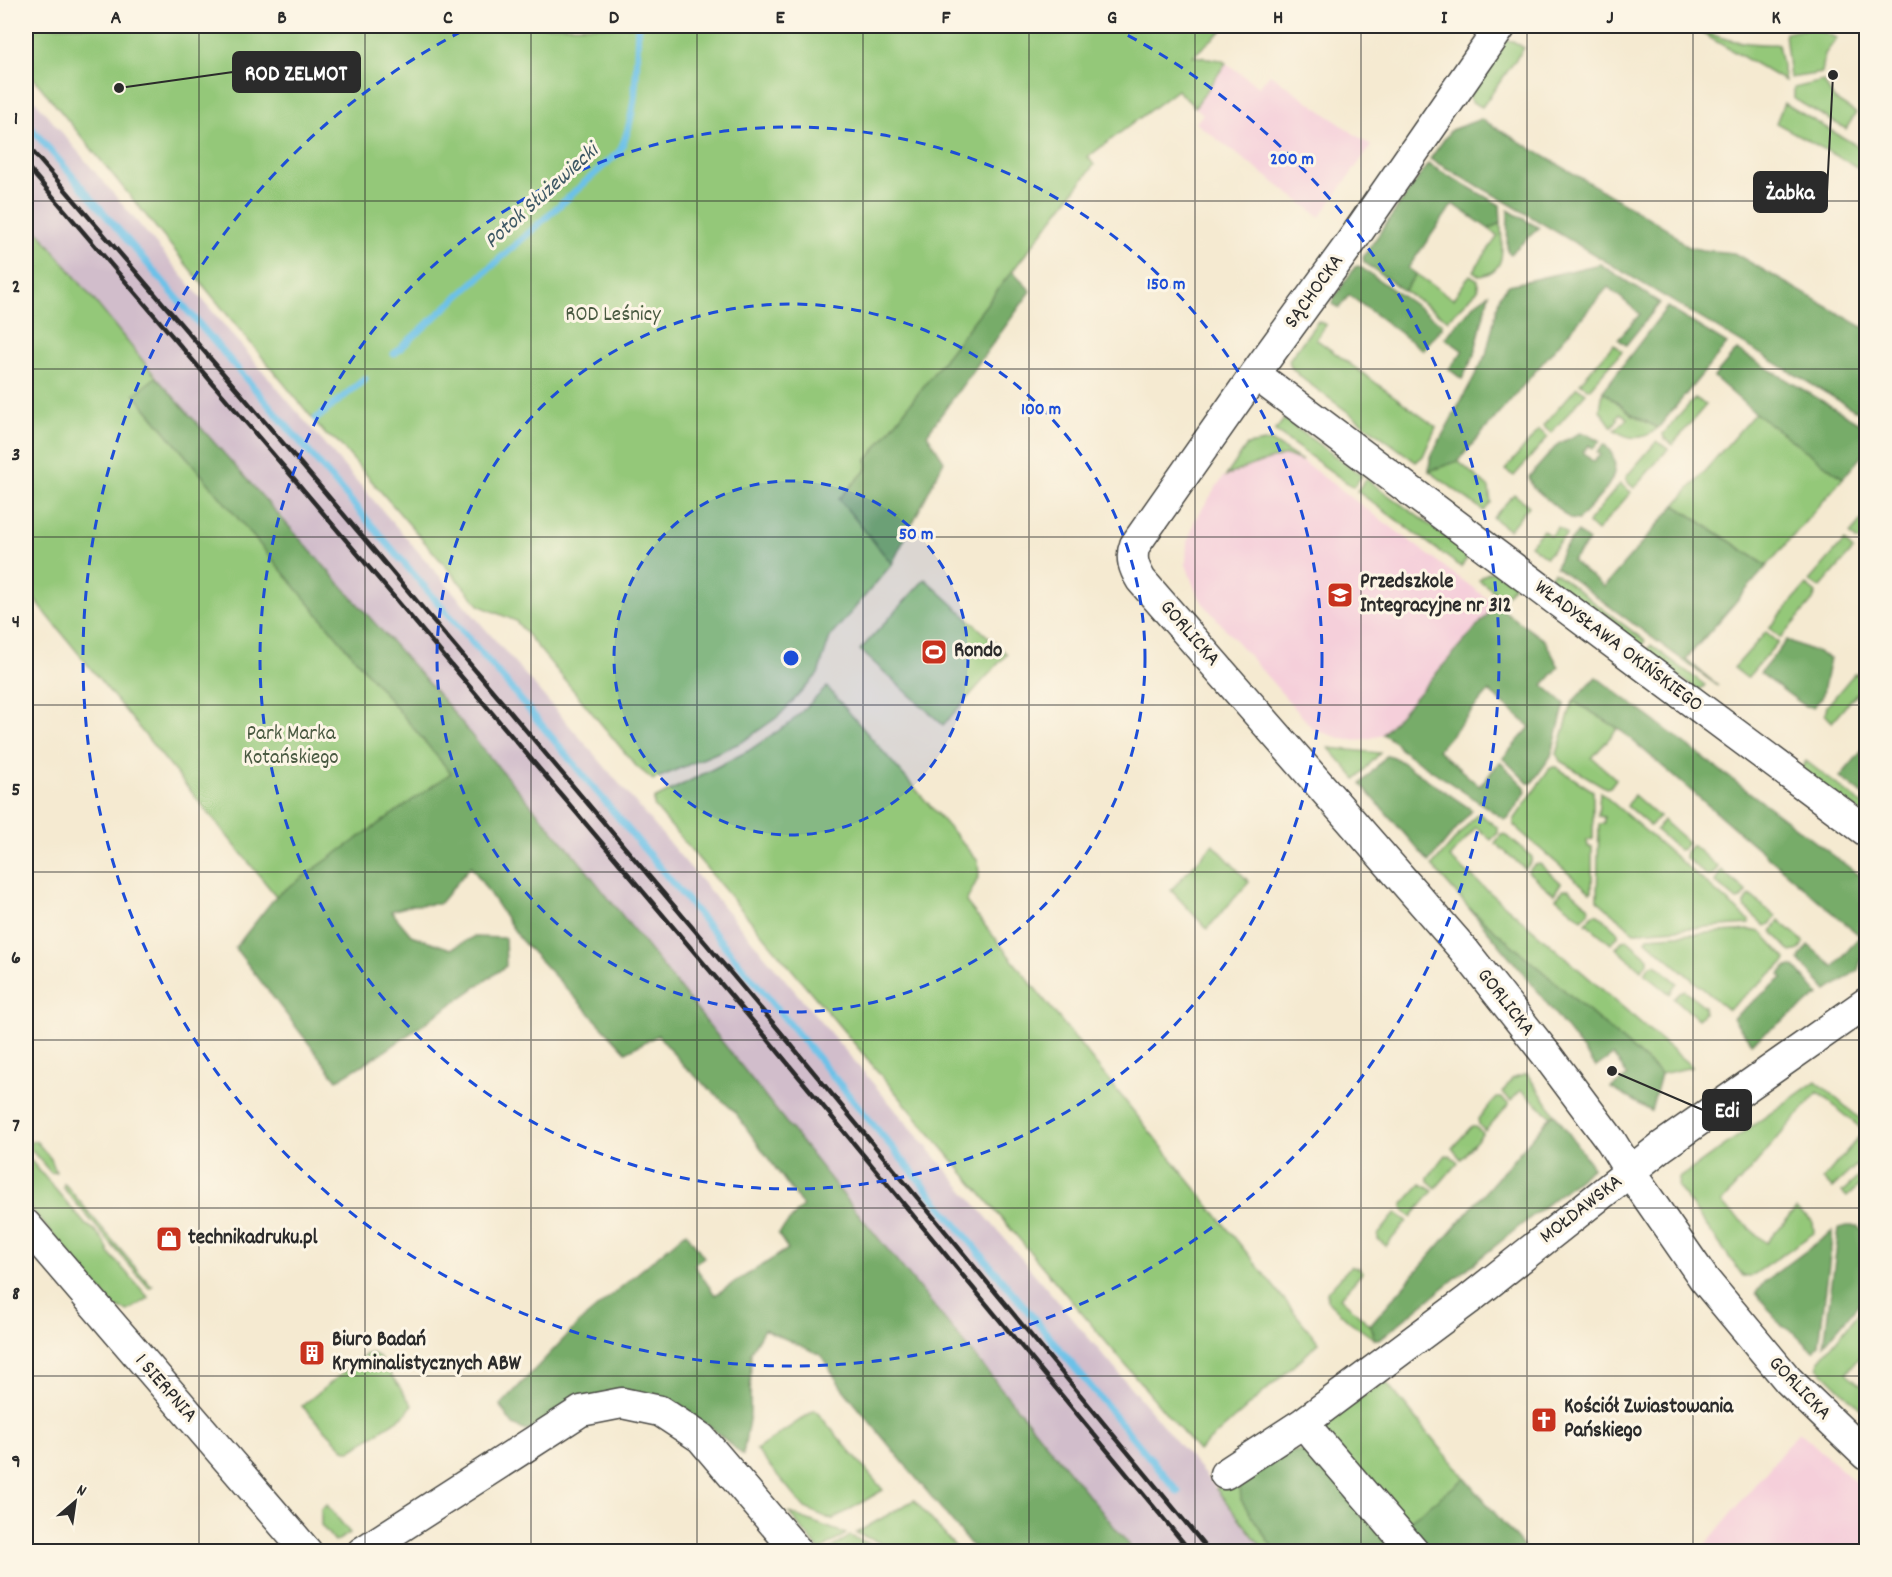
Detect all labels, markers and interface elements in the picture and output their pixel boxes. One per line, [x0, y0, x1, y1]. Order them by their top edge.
text: A [111, 5, 122, 33]
text: B [277, 5, 287, 33]
text: C [443, 5, 453, 33]
text: D [609, 5, 620, 33]
text: E [775, 5, 785, 33]
text: F [942, 5, 952, 33]
text: G [1107, 5, 1117, 33]
text: H [1273, 5, 1283, 33]
text: I [1441, 5, 1448, 33]
text: J [1606, 5, 1614, 33]
text: K [1771, 5, 1781, 33]
callout: ROD ZELMOT [233, 52, 360, 92]
text: ROD ZELMOT [245, 60, 348, 91]
text: 1 [14, 106, 18, 134]
water label: Potok Służewiecki [478, 135, 608, 257]
text: 200 m [1270, 148, 1314, 173]
callout: Żabka [1754, 172, 1827, 212]
text: Żabka [1765, 179, 1815, 210]
street label: SĄCHOCKA [1278, 249, 1352, 335]
text: 150 m [1147, 273, 1185, 298]
text: 2 [12, 274, 20, 302]
park label: ROD Leśnicy [565, 301, 661, 331]
text: 100 m [1021, 398, 1061, 423]
text: 3 [12, 442, 20, 470]
text: 50 m [899, 523, 933, 548]
place label: Przedszkole Integracyjne nr 312 [1360, 568, 1512, 622]
street label: WŁADYSŁAWA OKIŃSKIEGO [1527, 573, 1709, 721]
school or university icon: Przedszkole Integracyjne nr 312 [1325, 580, 1355, 610]
street label: GORLICKA [1152, 594, 1226, 674]
text: 4 [12, 609, 20, 637]
sports icon: Rondo [919, 637, 949, 667]
place label: Rondo [954, 637, 1002, 667]
centre of rings [781, 648, 801, 668]
park label: Park Marka Kotańskiego [243, 720, 339, 774]
text: 5 [11, 777, 21, 805]
text: 6 [11, 945, 21, 973]
street label: GORLICKA [1469, 962, 1541, 1044]
callout: Edi [1703, 1090, 1751, 1130]
text: Edi [1715, 1097, 1739, 1128]
text: 7 [12, 1113, 20, 1141]
street label: MOŁDAWSKA [1534, 1168, 1630, 1252]
shop icon: technikadruku.pl [154, 1224, 184, 1254]
place label: technikadruku.pl [188, 1224, 319, 1254]
text: 8 [12, 1281, 20, 1309]
place label: Biuro Badań Kryminalistycznych ABW [332, 1326, 522, 1380]
building icon: Biuro Badań Kryminalistycznych ABW [297, 1338, 327, 1368]
street label: 1 SIERPNIA [127, 1348, 203, 1430]
street label: GORLICKA [1761, 1350, 1837, 1428]
place label: Kościół Zwiastowania Pańskiego [1564, 1393, 1734, 1447]
church icon: Kościół Zwiastowania Pańskiego [1529, 1405, 1559, 1435]
text: 9 [11, 1449, 21, 1477]
north arrow [45, 1472, 105, 1532]
text: N [72, 1479, 90, 1503]

